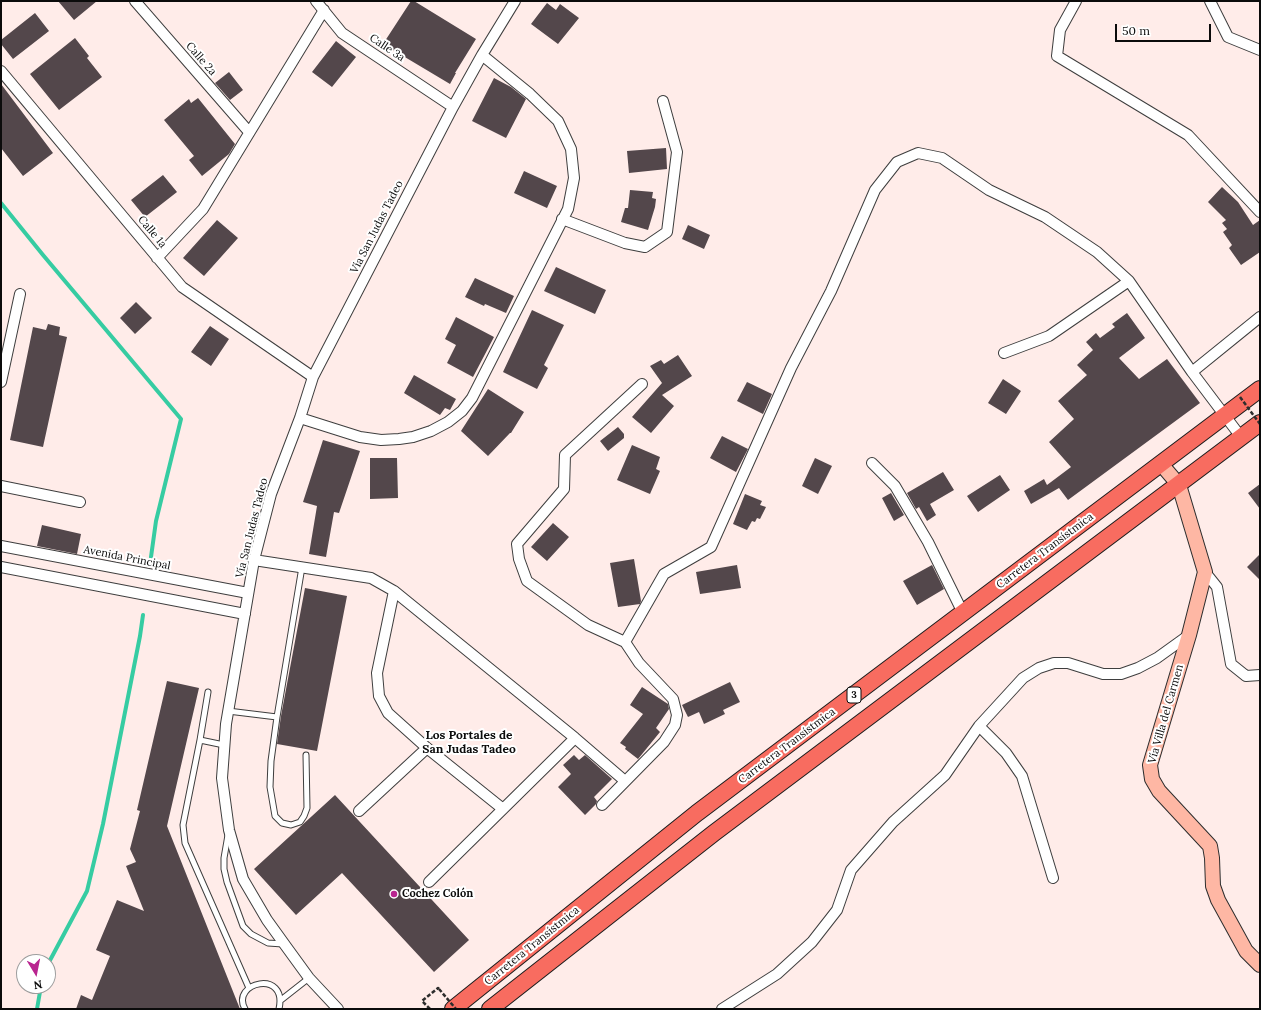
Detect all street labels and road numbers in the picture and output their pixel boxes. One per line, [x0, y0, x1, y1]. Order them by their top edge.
street label: Calle 3a [367, 31, 407, 65]
street label: Calle 2a [183, 40, 219, 78]
street label: Vía San Judas Tadeo [348, 178, 406, 276]
street label: Calle 1a [135, 213, 169, 251]
street label: Vía San Judas Tadeo [233, 477, 271, 579]
street label: Carretera Transístmica [994, 510, 1096, 592]
street label: Avenida Principal [82, 543, 172, 573]
street label: Vía Villa del Carmen [1146, 663, 1186, 765]
road number: 3 [847, 687, 861, 703]
street label: Carretera Transístmica [736, 705, 838, 787]
street label: Carretera Transístmica [482, 904, 582, 988]

